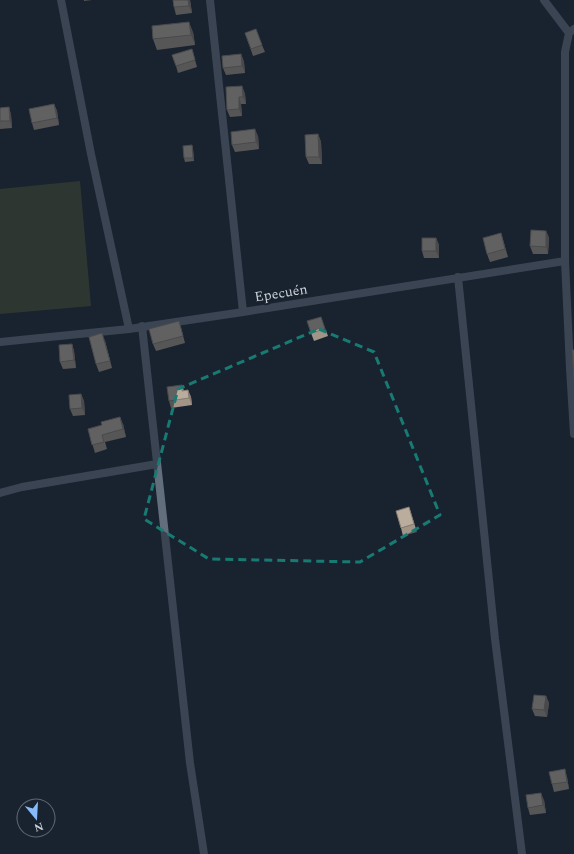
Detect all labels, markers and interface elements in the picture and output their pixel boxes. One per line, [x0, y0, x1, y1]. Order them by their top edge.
street label: Epecuén [253, 278, 309, 308]
north arrow [16, 798, 56, 838]
text: N [32, 818, 46, 837]

